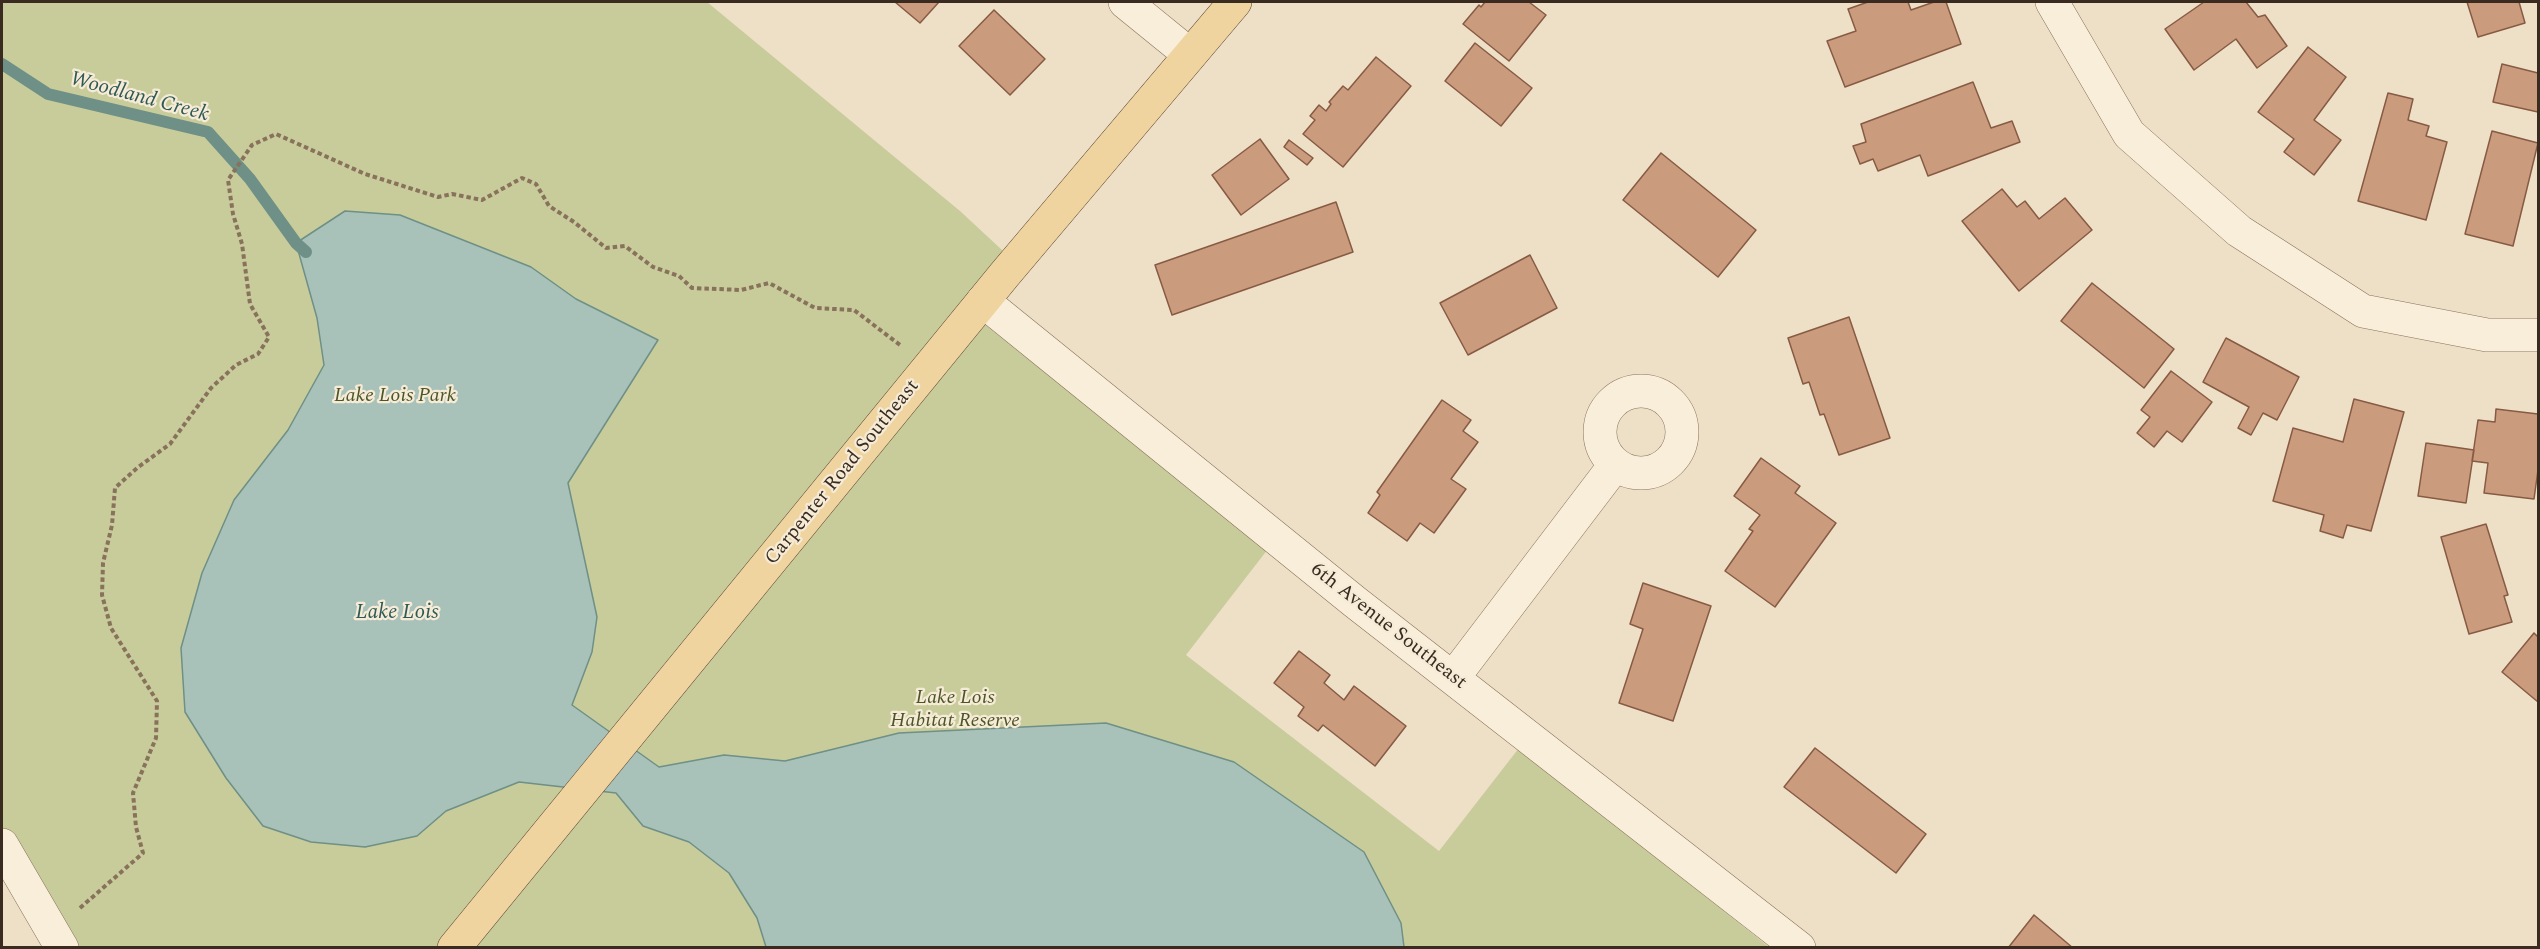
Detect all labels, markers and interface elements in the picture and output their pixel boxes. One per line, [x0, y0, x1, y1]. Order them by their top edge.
water label: Woodland Creek [67, 67, 211, 129]
street label: Carpenter Road Southeast [761, 375, 925, 571]
park label: Lake Lois Park [334, 385, 456, 409]
street label: 6th Avenue Southeast [1305, 559, 1471, 695]
water label: Lake Lois [355, 601, 439, 627]
park label: Lake Lois Habitat Reserve [890, 687, 1020, 734]

